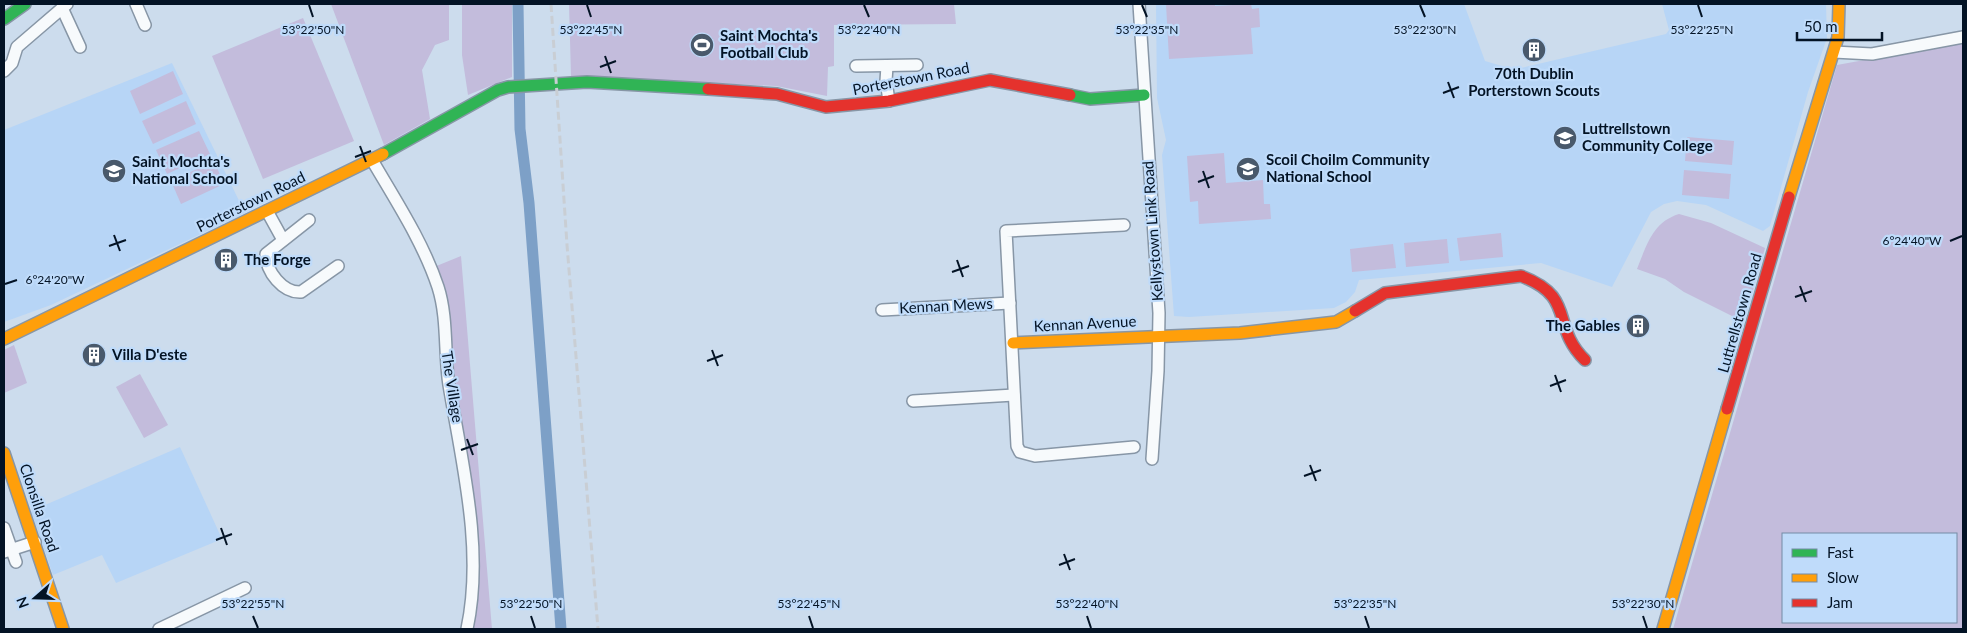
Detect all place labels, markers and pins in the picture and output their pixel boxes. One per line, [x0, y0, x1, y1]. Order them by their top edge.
place label: Saint Mochta's Football Club [720, 26, 818, 61]
sports icon: Saint Mochta's Football Club [689, 32, 715, 58]
building icon: 70th Dublin Porterstown Scouts [1521, 37, 1547, 63]
place label: 70th Dublin Porterstown Scouts [1468, 64, 1600, 99]
place label: Luttrellstown Community College [1582, 119, 1713, 154]
school or university icon: Luttrellstown Community College [1552, 125, 1578, 151]
place label: Scoil Choilm Community National School [1266, 150, 1430, 185]
place label: Saint Mochta's National School [132, 152, 237, 187]
school or university icon: Scoil Choilm Community National School [1235, 156, 1261, 182]
school or university icon: Saint Mochta's National School [101, 158, 127, 184]
building icon: The Forge [213, 247, 239, 273]
place label: The Forge [244, 250, 311, 268]
building icon: The Gables [1625, 313, 1651, 339]
place label: The Gables [1546, 316, 1620, 334]
building icon: Villa D'este [81, 342, 107, 368]
place label: Villa D'este [111, 345, 187, 363]

